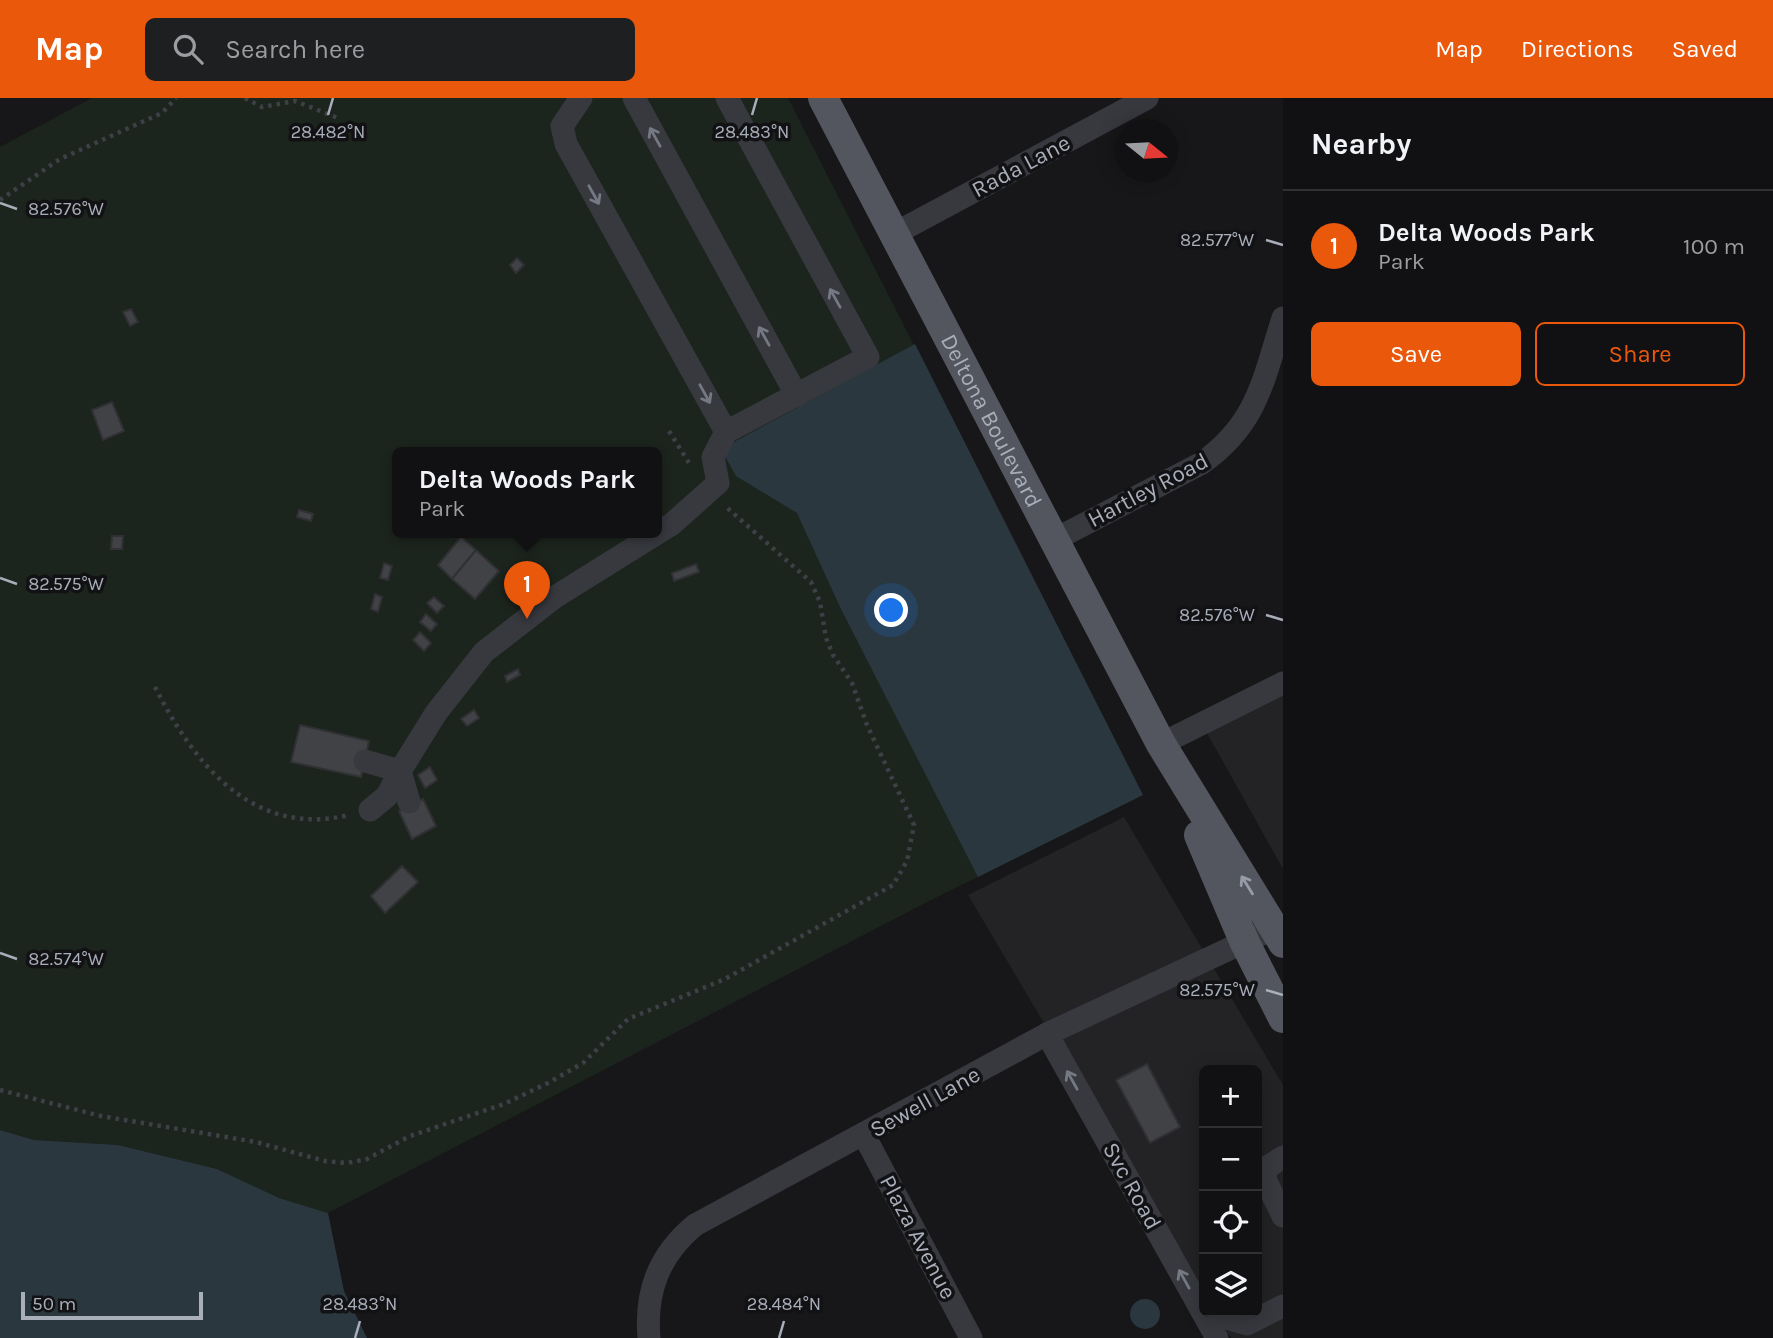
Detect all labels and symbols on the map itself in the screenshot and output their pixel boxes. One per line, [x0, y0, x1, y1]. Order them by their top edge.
north arrow [1115, 119, 1178, 182]
text: 28.482°N [291, 121, 365, 143]
text: 28.483°N [715, 121, 789, 143]
one-way arrow [648, 127, 662, 147]
street label: Rada Lane [967, 129, 1075, 203]
one-way arrow [588, 184, 601, 205]
text: 82.576°W [28, 198, 104, 220]
text: 82.577°W [1180, 229, 1254, 251]
one-way arrow [828, 288, 842, 308]
one-way arrow [757, 327, 771, 347]
street label: Deltona Boulevard [935, 329, 1048, 512]
one-way arrow [698, 383, 712, 403]
street label: Hartley Road [1083, 447, 1213, 533]
pin: 1 [504, 561, 550, 619]
text: 82.575°W [28, 573, 104, 595]
your location [874, 593, 908, 627]
text: 82.576°W [1179, 604, 1255, 626]
one-way arrow [1240, 875, 1254, 895]
text: 82.574°W [28, 948, 104, 970]
text: 82.575°W [1179, 979, 1255, 1001]
street label: Sewell Lane [865, 1061, 985, 1143]
one-way arrow [1065, 1070, 1078, 1091]
street label: Svc Road [1097, 1138, 1167, 1234]
street label: Plaza Avenue [874, 1170, 962, 1304]
one-way arrow [1177, 1269, 1191, 1289]
scale bar [21, 1289, 203, 1321]
text: 28.483°N [323, 1293, 397, 1315]
text: 28.484°N [747, 1293, 821, 1315]

